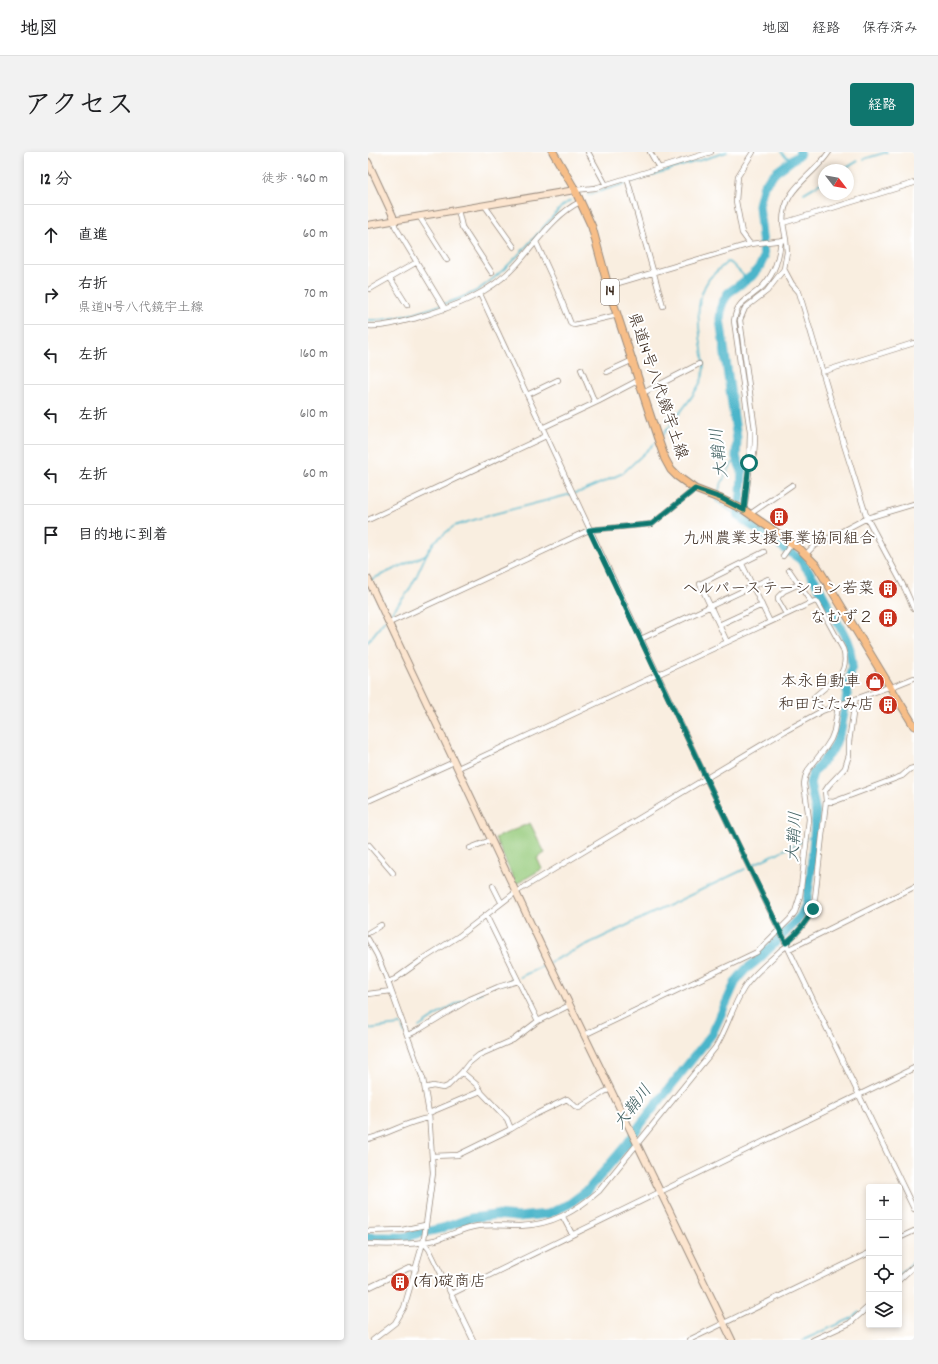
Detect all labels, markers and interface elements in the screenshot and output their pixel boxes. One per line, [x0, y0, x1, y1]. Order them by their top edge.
text: 地図 [20, 17, 58, 44]
text: 地図 [762, 19, 790, 39]
text: 経路 [812, 19, 840, 39]
text: 保存済み [862, 19, 918, 39]
button: 経路 [850, 83, 914, 126]
text: アクセス [24, 88, 134, 128]
north arrow [818, 164, 854, 200]
text: 12 分 [40, 169, 72, 193]
text: 徒歩 · 960 m [262, 170, 328, 189]
icon: ahead [40, 224, 62, 246]
text: 直進 [78, 225, 108, 247]
text: 60 m [303, 225, 328, 244]
text: 右折 [78, 274, 108, 296]
road number: 14 [601, 279, 619, 305]
icon: right [40, 284, 62, 306]
text: 70 m [304, 285, 328, 304]
text: 県道14号八代鏡宇土線 [78, 299, 203, 318]
street label: 県道14号八代鏡宇土線 [621, 309, 693, 463]
icon: left [40, 344, 62, 366]
text: 左折 [78, 345, 108, 367]
text: 160 m [300, 345, 328, 364]
icon: left [40, 404, 62, 426]
text: 左折 [78, 405, 108, 427]
text: 610 m [300, 405, 328, 424]
water label: 大鞘川 [706, 426, 736, 480]
route start [740, 454, 758, 472]
icon: left [40, 464, 62, 486]
text: 左折 [78, 465, 108, 487]
text: 60 m [303, 465, 328, 484]
building icon: 九州農業支援事業協同組合 [768, 506, 790, 528]
icon: arrive [40, 524, 62, 546]
text: 目的地に到着 [78, 525, 168, 547]
place label: 九州農業支援事業協同組合 [683, 528, 875, 551]
place label: ヘルパーステーション若菜 [682, 578, 874, 601]
building icon: ヘルパーステーション若菜 [877, 578, 899, 600]
place label: なむず２ [810, 607, 874, 630]
building icon: なむず２ [877, 607, 899, 629]
place label: 本永自動車 [781, 671, 861, 694]
shop icon: 本永自動車 [864, 671, 886, 693]
place label: 和田たたみ店 [778, 694, 874, 717]
building icon: 和田たたみ店 [877, 694, 899, 716]
water label: 大鞘川 [782, 811, 810, 863]
route end [804, 900, 822, 918]
water label: 大鞘川 [609, 1081, 659, 1135]
map controls [866, 1184, 902, 1328]
button: + [866, 1184, 902, 1220]
button: − [866, 1220, 902, 1256]
button: locate [866, 1256, 902, 1292]
building icon: (有)碇商店 [389, 1271, 411, 1293]
place label: (有)碇商店 [414, 1271, 486, 1294]
button: layers [866, 1292, 902, 1328]

